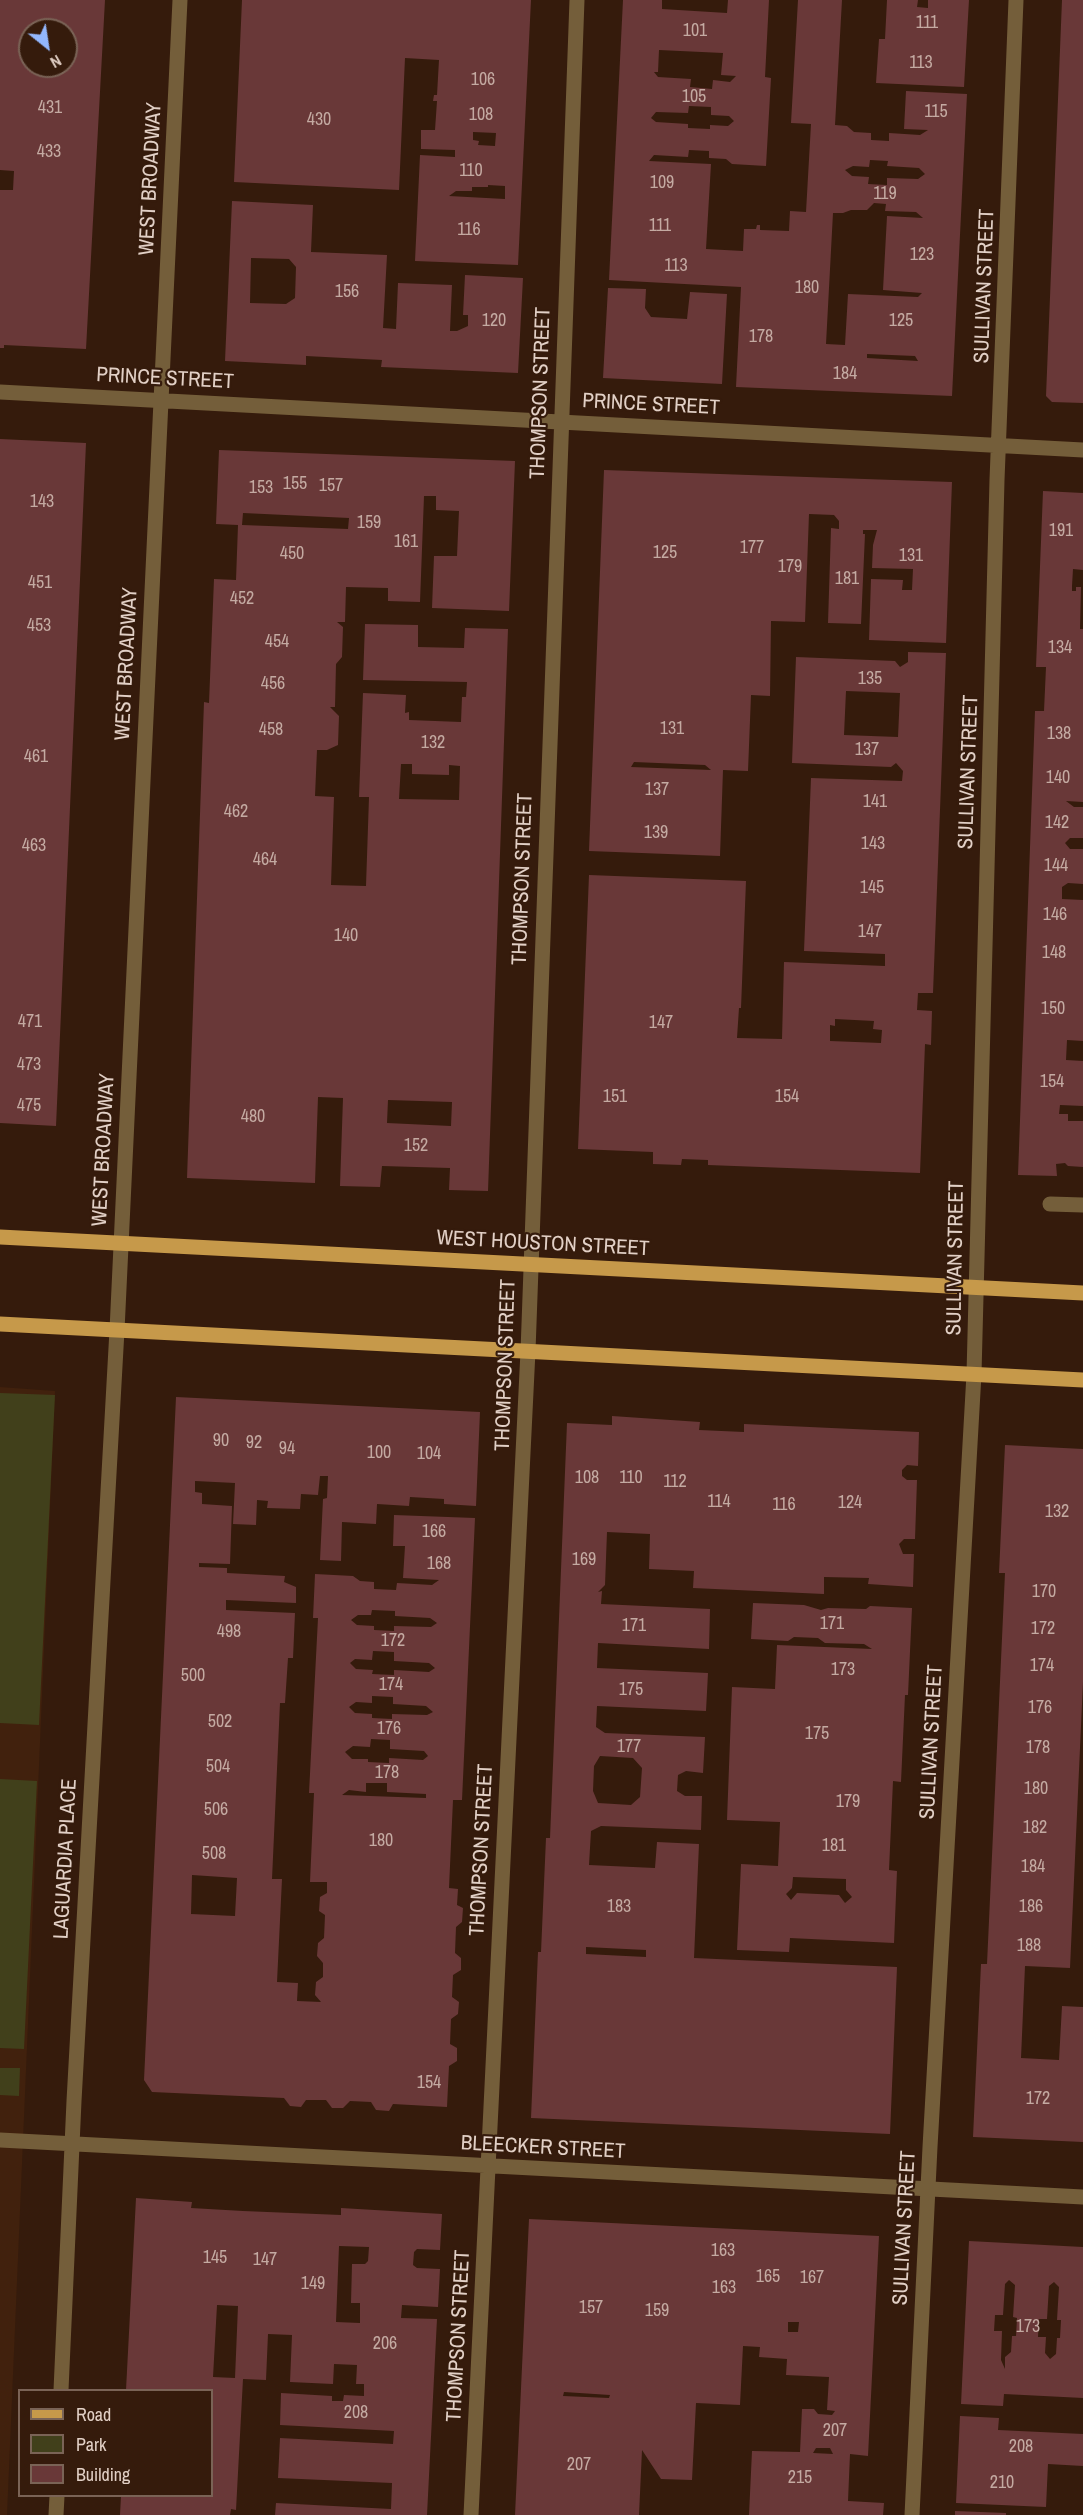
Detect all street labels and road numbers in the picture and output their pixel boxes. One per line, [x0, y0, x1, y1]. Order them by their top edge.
street label: WEST BROADWAY [134, 102, 168, 256]
street label: SULLIVAN STREET [970, 208, 1000, 364]
street label: THOMPSON STREET [525, 307, 557, 479]
street label: PRINCE STREET [96, 363, 234, 395]
street label: PRINCE STREET [582, 389, 720, 421]
street label: WEST BROADWAY [110, 587, 144, 741]
street label: SULLIVAN STREET [954, 694, 984, 850]
street label: THOMPSON STREET [507, 793, 539, 965]
street label: WEST BROADWAY [87, 1073, 121, 1227]
street label: SULLIVAN STREET [942, 1180, 970, 1336]
street label: WEST HOUSTON STREET [436, 1226, 650, 1262]
street label: THOMPSON STREET [490, 1279, 522, 1451]
street label: SULLIVAN STREET [915, 1664, 949, 1820]
street label: THOMPSON STREET [465, 1763, 499, 1937]
street label: LAGUARDIA PLACE [49, 1778, 83, 1940]
street label: BLEECKER STREET [460, 2131, 626, 2165]
street label: SULLIVAN STREET [888, 2150, 922, 2306]
street label: THOMPSON STREET [442, 2249, 476, 2423]

